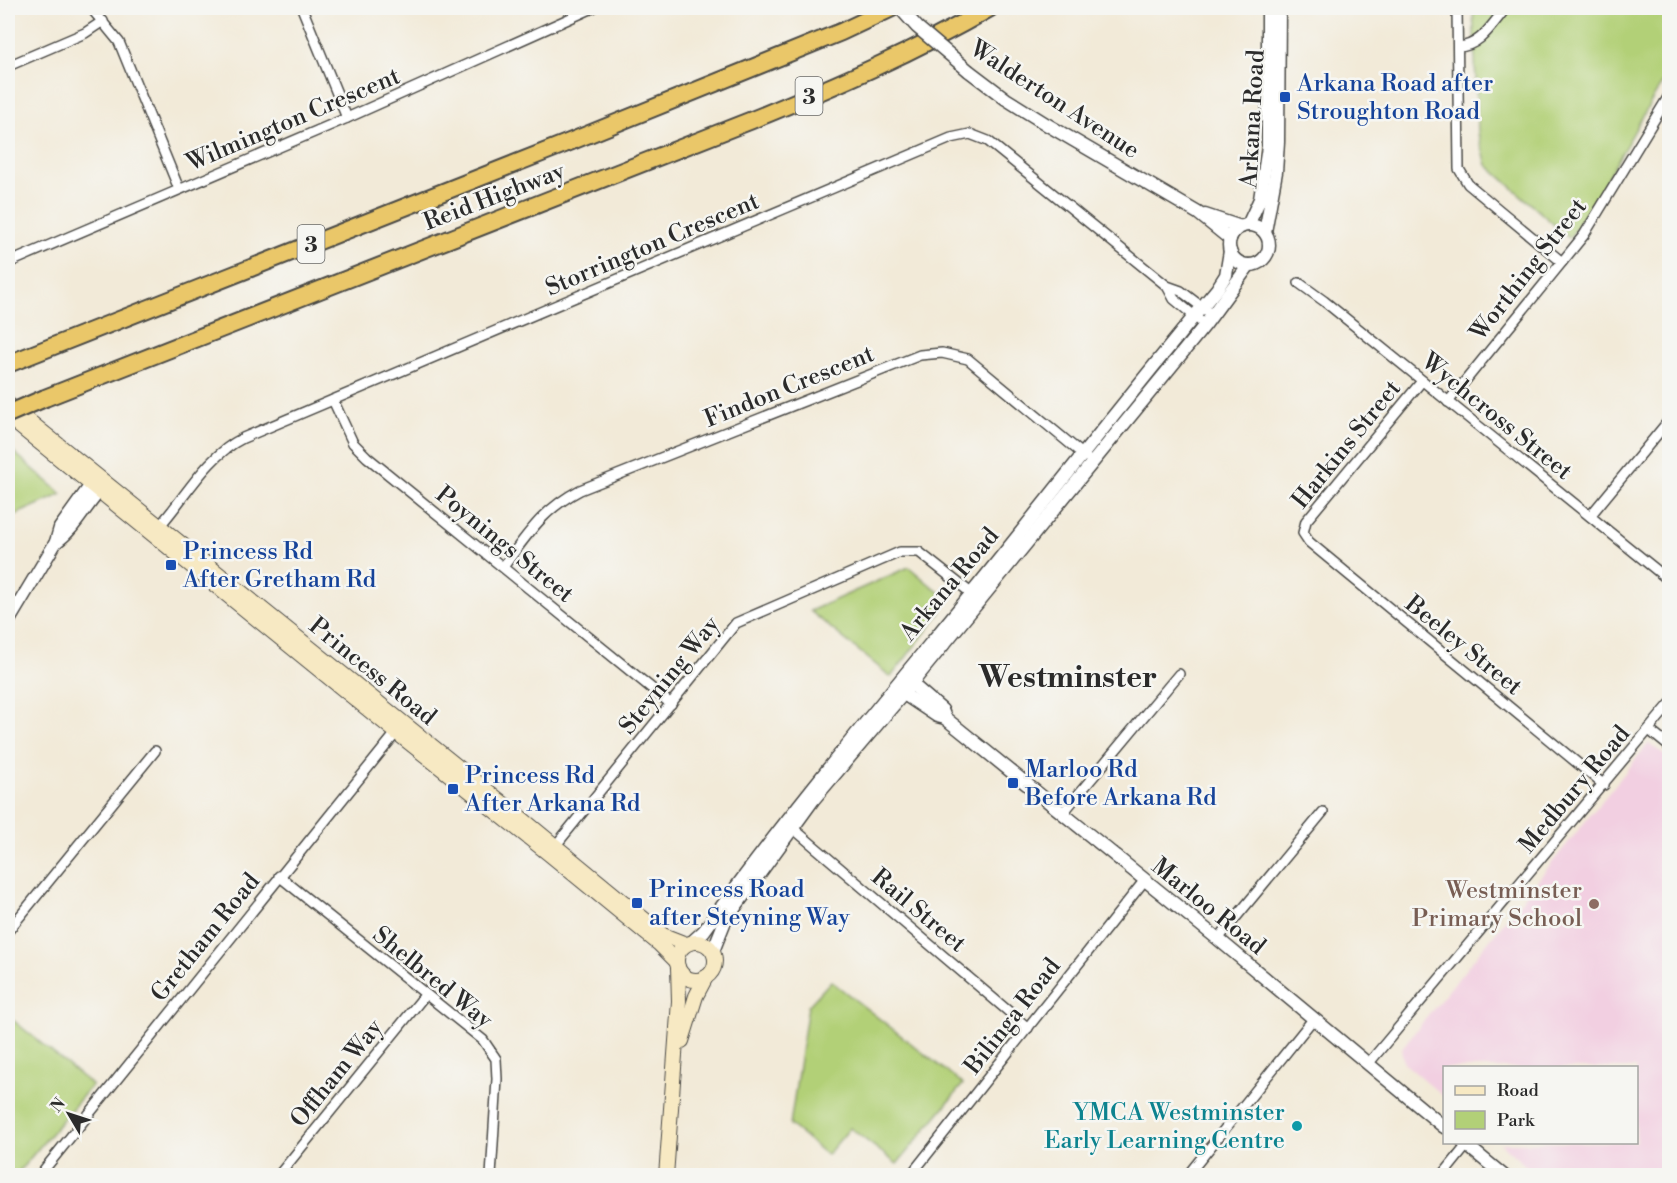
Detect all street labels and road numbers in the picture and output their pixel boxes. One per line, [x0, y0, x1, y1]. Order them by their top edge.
street label: Walderton Avenue [963, 33, 1145, 166]
street label: Arkana Road [1234, 48, 1272, 190]
street label: Wilmington Crescent [181, 61, 405, 179]
road number: 3 [796, 77, 822, 115]
street label: Reid Highway [419, 156, 570, 238]
street label: Storrington Crescent [541, 186, 764, 303]
street label: Worthing Street [1463, 192, 1594, 348]
road number: 3 [298, 225, 324, 263]
street label: Findon Crescent [700, 339, 879, 435]
street label: Wychcross Street [1414, 346, 1578, 487]
street label: Harkins Street [1286, 374, 1408, 515]
street label: Poynings Street [429, 480, 580, 610]
street label: Arkana Road [893, 521, 1006, 648]
street label: Beeley Street [1398, 589, 1528, 702]
street label: Steyning Way [613, 610, 727, 741]
street label: Princess Road [303, 611, 442, 733]
street label: Medbury Road [1513, 719, 1637, 860]
street label: Marloo Road [1145, 852, 1272, 962]
street label: Rail Street [865, 862, 972, 959]
street label: Gretham Road [145, 867, 267, 1008]
street label: Shelbred Way [366, 920, 499, 1035]
street label: Bilinga Road [957, 952, 1068, 1082]
street label: Offham Way [284, 1013, 390, 1134]

